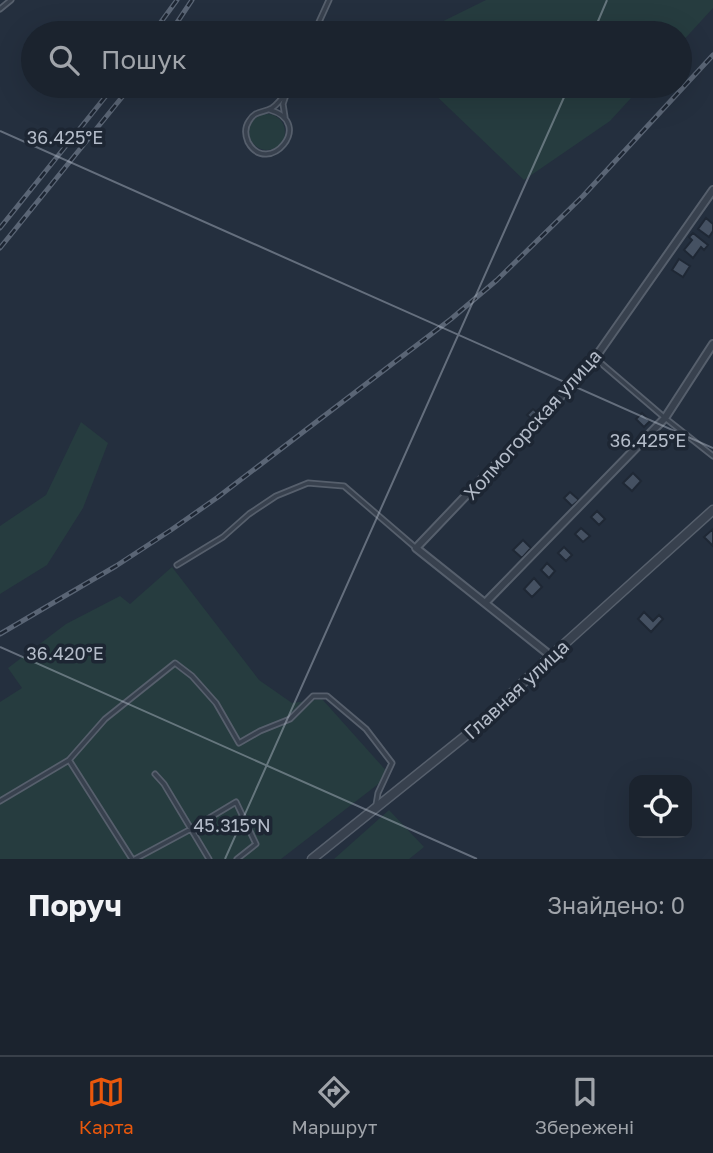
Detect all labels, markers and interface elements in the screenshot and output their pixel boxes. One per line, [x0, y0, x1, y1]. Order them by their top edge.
search box [21, 21, 692, 98]
icon: search [45, 41, 83, 79]
text: Пошук [101, 44, 187, 75]
text: 36.425°E [27, 126, 103, 148]
street label: Холмогорская улица [458, 344, 606, 504]
text: 36.425°E [610, 429, 686, 451]
street label: Главная улица [459, 635, 573, 743]
text: 36.420°E [26, 642, 104, 664]
map controls [629, 775, 692, 838]
button: locate [629, 775, 692, 838]
text: 45.315°N [193, 814, 271, 836]
text: Поруч [28, 887, 122, 923]
text: Знайдено: 0 [547, 891, 685, 919]
tab: Карта [79, 1073, 134, 1138]
tab: Маршрут [291, 1073, 377, 1138]
tab: Збережені [535, 1073, 634, 1138]

